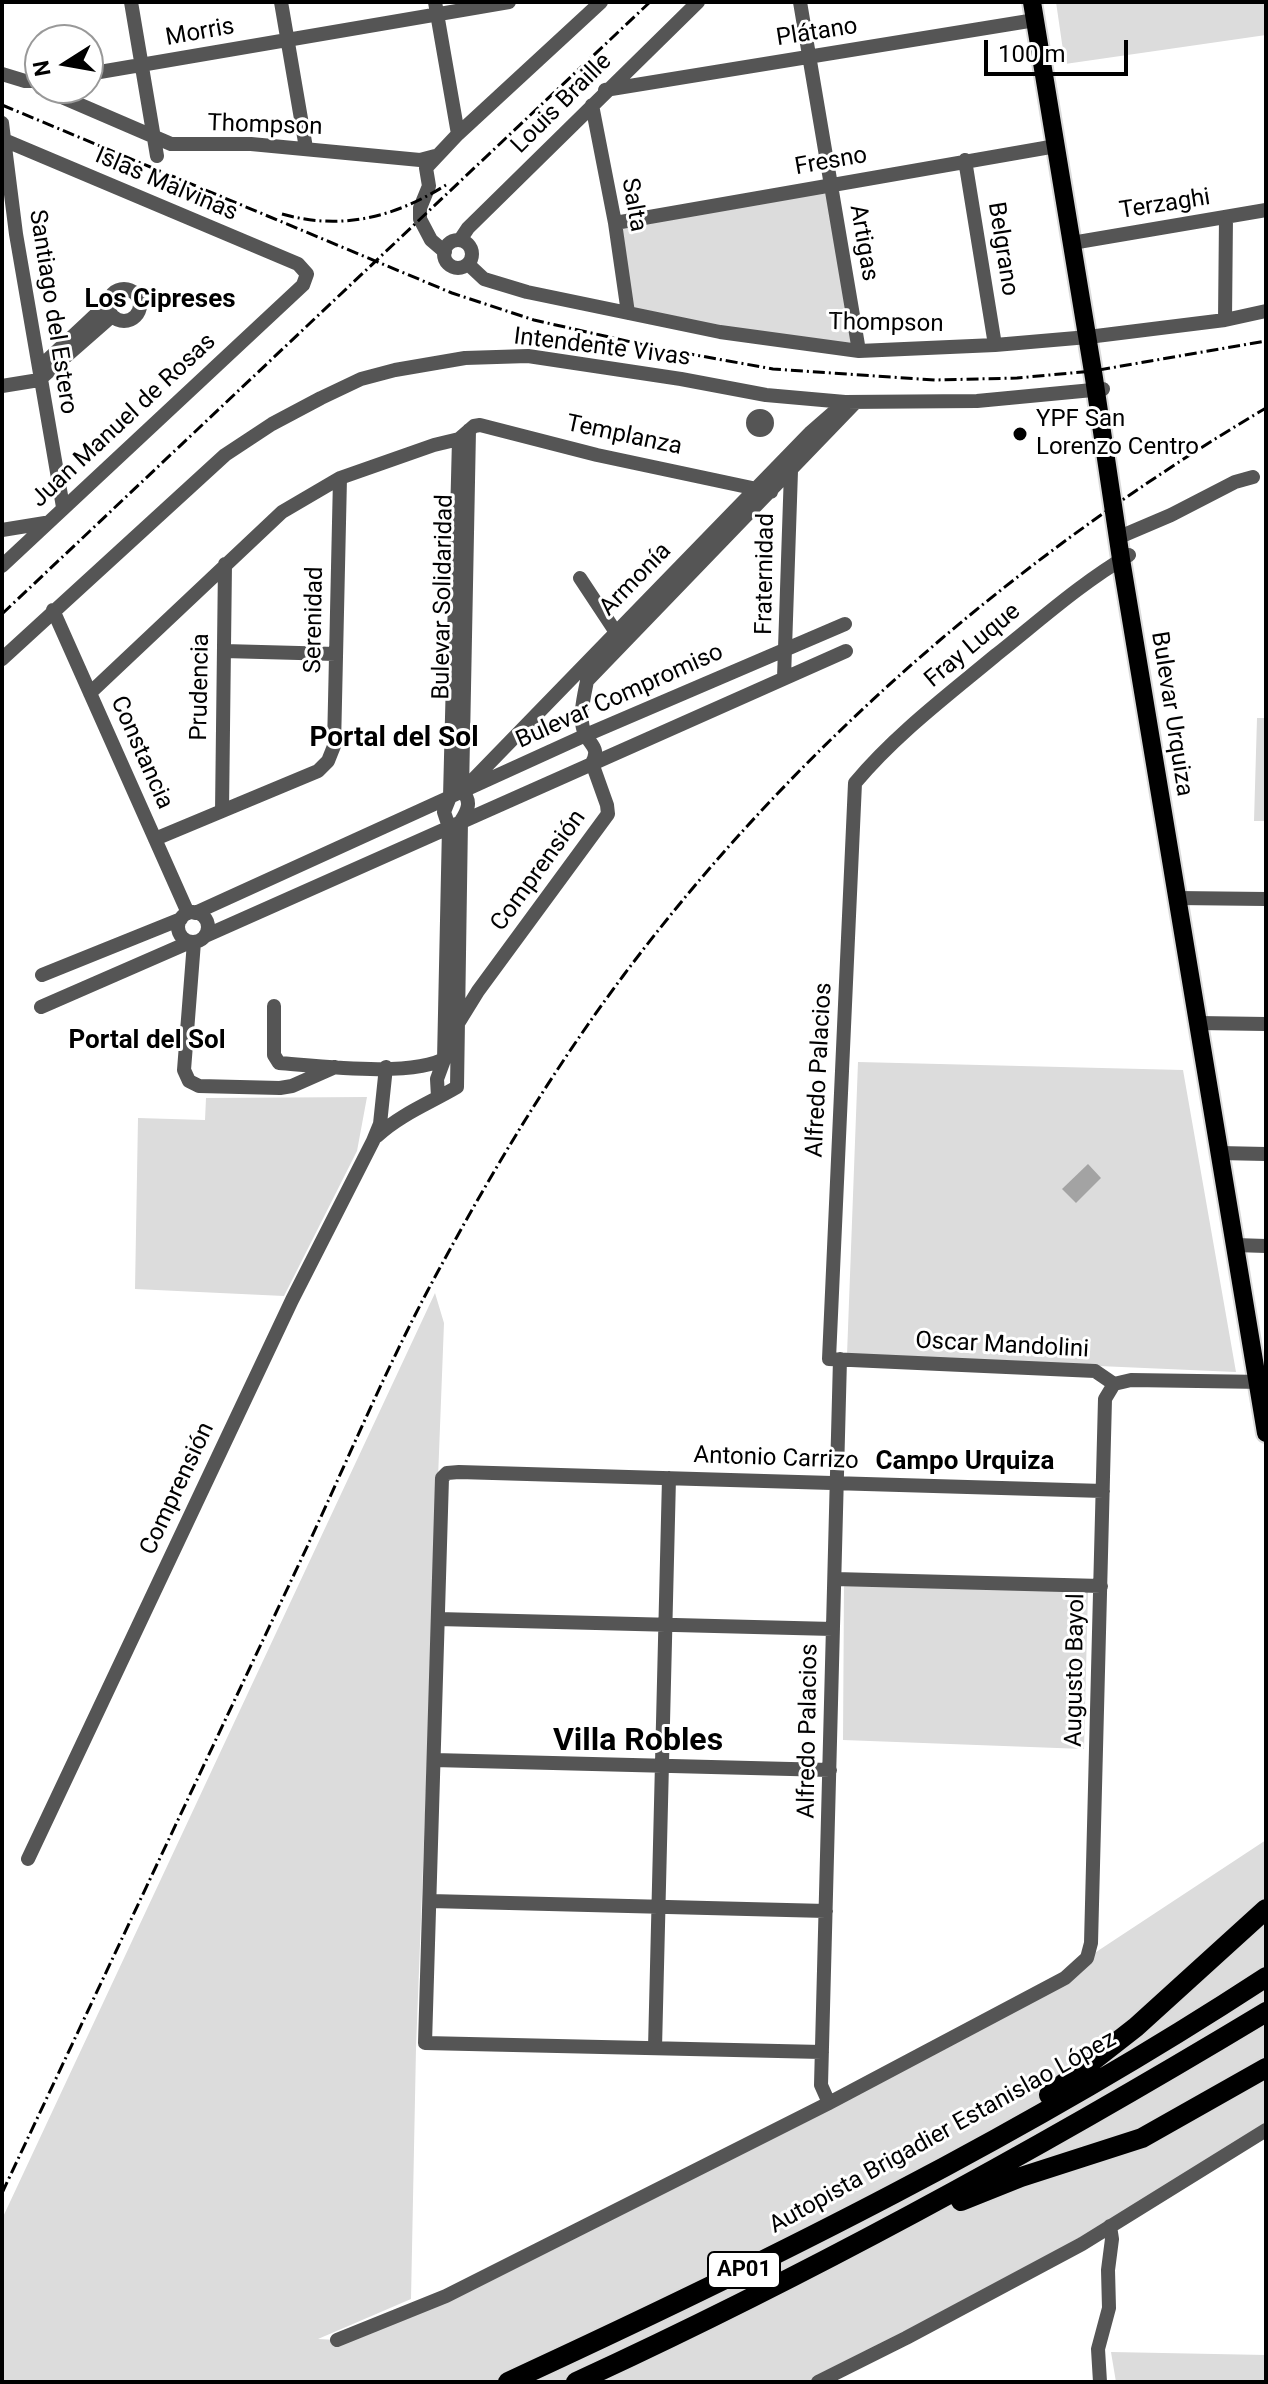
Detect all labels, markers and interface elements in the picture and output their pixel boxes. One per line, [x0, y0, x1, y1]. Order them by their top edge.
street label: Plátano [774, 12, 860, 54]
street label: Morris [163, 13, 237, 53]
north arrow [24, 24, 104, 104]
scale bar [988, 24, 1132, 74]
text: 100 m [998, 40, 1065, 68]
street label: Louis Braille [506, 48, 618, 160]
text: N [28, 58, 56, 78]
street label: Thompson [207, 110, 323, 142]
street label: Fresno [793, 141, 869, 183]
street label: Islas Malvinas [90, 142, 242, 228]
street label: Salta [614, 176, 652, 234]
street label: Terzaghi [1118, 184, 1212, 226]
street label: Belgrano [980, 200, 1024, 298]
street label: Artigas [842, 203, 884, 283]
street label: Santiago del Estero [22, 208, 82, 416]
district label: Los Cipreses [84, 284, 236, 316]
street label: Thompson [828, 309, 944, 339]
street label: Intendente Vivas [512, 323, 692, 373]
street label: Juan Manuel de Rosas [26, 328, 222, 514]
place label: YPF San Lorenzo Centro [1036, 406, 1199, 462]
street label: Templanza [564, 410, 684, 462]
marker: YPF San Lorenzo Centro [1011, 425, 1029, 443]
street label: Bulevar Solidaridad [428, 494, 460, 700]
street label: Fraternidad [751, 513, 781, 635]
street label: Armonía [594, 537, 678, 623]
street label: Serenidad [300, 566, 330, 674]
street label: Fray Luque [919, 598, 1027, 694]
street label: Bulevar Urquiza [1144, 630, 1198, 798]
street label: Prudencia [186, 633, 216, 741]
street label: Bulevar Compromiso [512, 638, 728, 756]
street label: Constancia [103, 692, 179, 814]
district label: Portal del Sol [309, 722, 479, 756]
street label: Comprensión [485, 805, 593, 937]
street label: Alfredo Palacios [801, 982, 839, 1158]
district label: Portal del Sol [68, 1025, 226, 1057]
street label: Oscar Mandolini [914, 1327, 1090, 1365]
street label: Comprensión [135, 1418, 221, 1560]
street label: Antonio Carrizo [693, 1442, 859, 1476]
district label: Campo Urquiza [876, 1446, 1054, 1478]
street label: Augusto Bayol [1060, 1593, 1092, 1747]
street label: Alfredo Palacios [793, 1643, 825, 1819]
district label: Villa Robles [553, 1723, 723, 1761]
street label: Autopista Brigadier Estanislao López [765, 2025, 1121, 2241]
road number: AP01 [708, 2252, 780, 2288]

